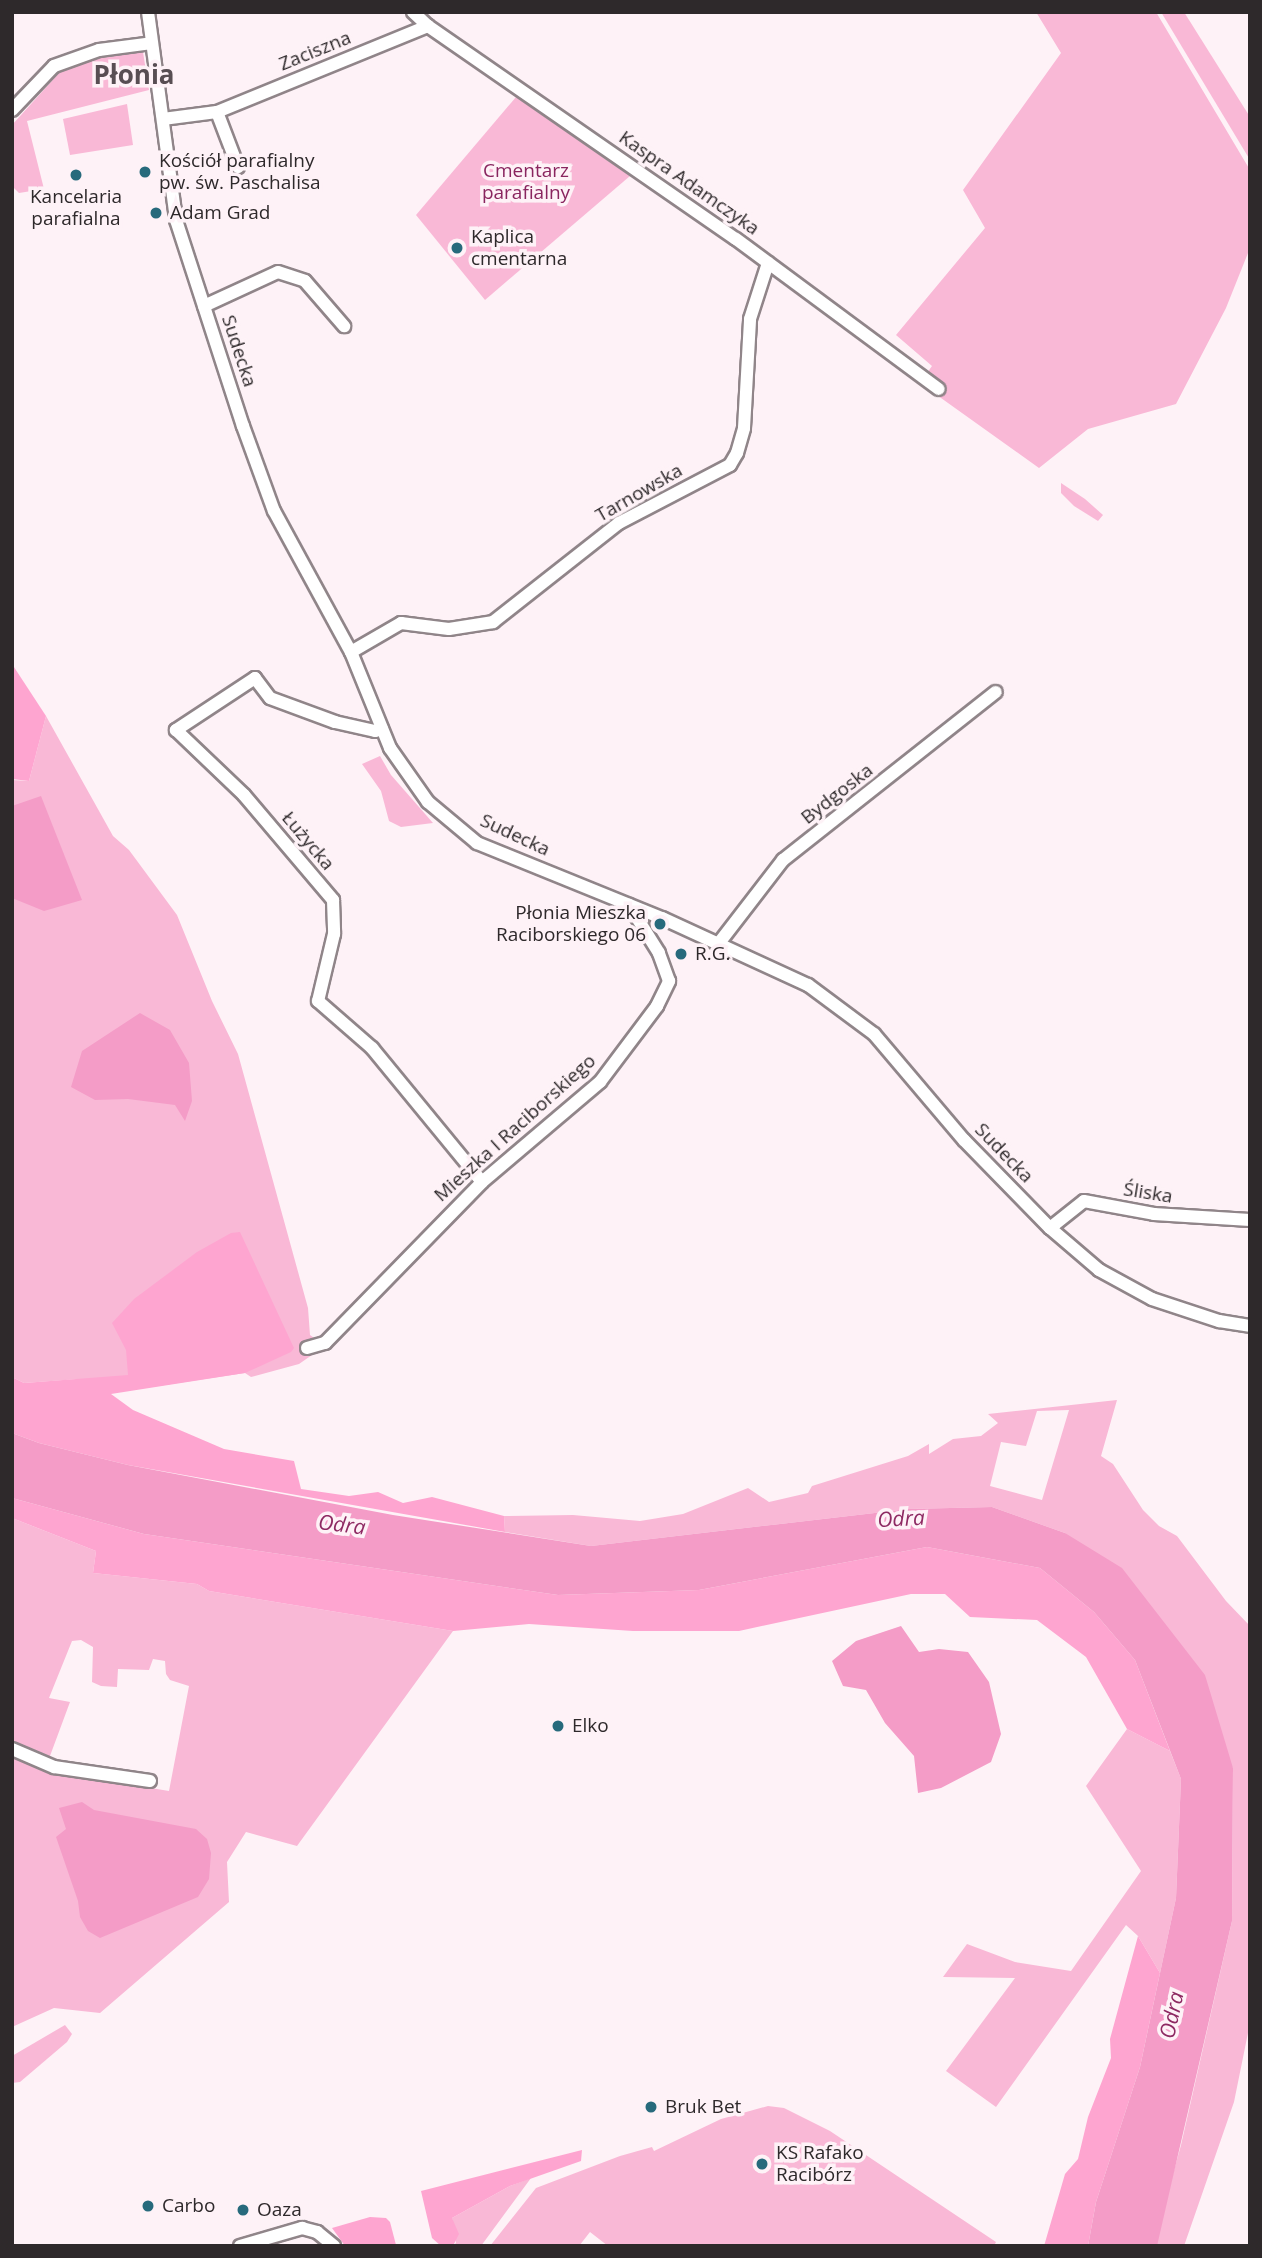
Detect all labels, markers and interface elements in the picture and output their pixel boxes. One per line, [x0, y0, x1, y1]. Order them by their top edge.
street label: Zaciszna [276, 26, 354, 76]
district label: Płonia [93, 59, 175, 91]
street label: Kaspra Adamczyka [614, 126, 764, 240]
place label: Kościół parafialny pw. św. Paschalisa [159, 150, 321, 194]
park label: Cmentarz parafialny [482, 160, 570, 204]
marker: Kościół parafialny pw. św. Paschalisa [137, 164, 153, 180]
marker: Kancelaria parafialna [68, 167, 84, 183]
place label: Kancelaria parafialna [30, 186, 122, 230]
place label: Adam Grad [170, 202, 270, 224]
marker: Adam Grad [148, 205, 164, 221]
place label: Kaplica cmentarna [471, 226, 567, 270]
marker: Kaplica cmentarna [449, 240, 465, 256]
street label: Sudecka [217, 312, 261, 390]
street label: Tarnowska [592, 459, 686, 527]
street label: Bydgoska [797, 759, 877, 829]
street label: Łużycka [277, 807, 339, 875]
street label: Sudecka [477, 809, 553, 861]
place label: Płonia Mieszka Raciborskiego 06 [496, 902, 646, 946]
marker: Płonia Mieszka Raciborskiego 06 [652, 916, 668, 932]
place label: R.G. [695, 943, 731, 965]
marker: R.G. [673, 946, 689, 962]
street label: Mieszka I Raciborskiego [430, 1049, 600, 1207]
street label: Sudecka [970, 1118, 1038, 1188]
street label: Śliska [1122, 1178, 1174, 1208]
water label: Odra [877, 1504, 925, 1532]
water label: Odra [317, 1509, 367, 1539]
place label: Elko [572, 1715, 609, 1737]
marker: Elko [550, 1718, 566, 1734]
water label: Odra [1154, 1989, 1188, 2041]
place label: Bruk Bet [665, 2096, 741, 2118]
marker: Bruk Bet [643, 2099, 659, 2115]
place label: KS Rafako Racibórz [776, 2142, 864, 2186]
marker: KS Rafako Racibórz [754, 2156, 770, 2172]
place label: Carbo [162, 2195, 215, 2217]
marker: Carbo [140, 2198, 156, 2214]
place label: Oaza [257, 2199, 302, 2221]
marker: Oaza [235, 2202, 251, 2218]

